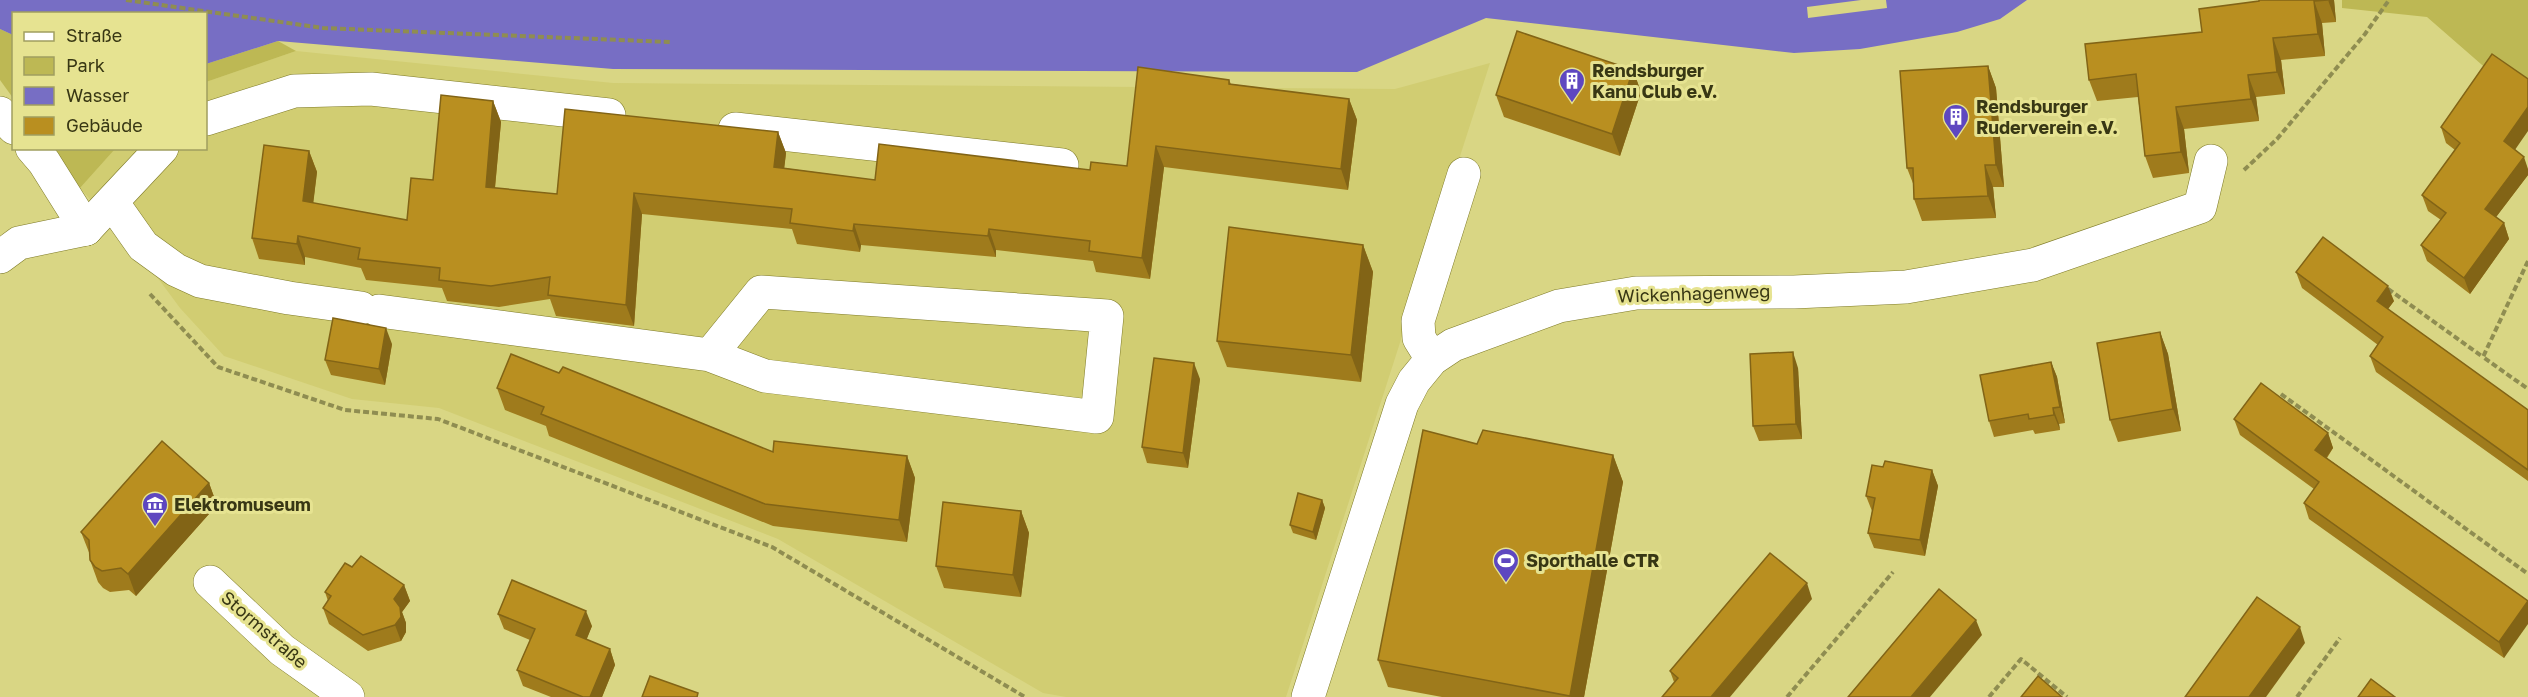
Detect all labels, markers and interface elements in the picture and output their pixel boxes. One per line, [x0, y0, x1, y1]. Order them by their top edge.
legend [12, 12, 207, 150]
text: Straße [66, 24, 122, 46]
text: Park [66, 54, 105, 76]
place label: Rendsburger Kanu Club e.V. [1592, 59, 1718, 102]
building icon: Rendsburger Kanu Club e.V. [1557, 66, 1587, 104]
text: Wasser [66, 84, 129, 106]
place label: Rendsburger Ruderverein e.V. [1976, 95, 2118, 138]
building icon: Rendsburger Ruderverein e.V. [1941, 102, 1971, 140]
text: Gebäude [66, 114, 143, 136]
street label: Wickenhagenweg [1617, 279, 1771, 307]
museum icon: Elektromuseum [140, 490, 170, 528]
place label: Elektromuseum [174, 493, 311, 515]
sports icon: Sporthalle CTR [1491, 546, 1521, 584]
place label: Sporthalle CTR [1526, 549, 1660, 571]
street label: Stormstraße [217, 586, 312, 673]

